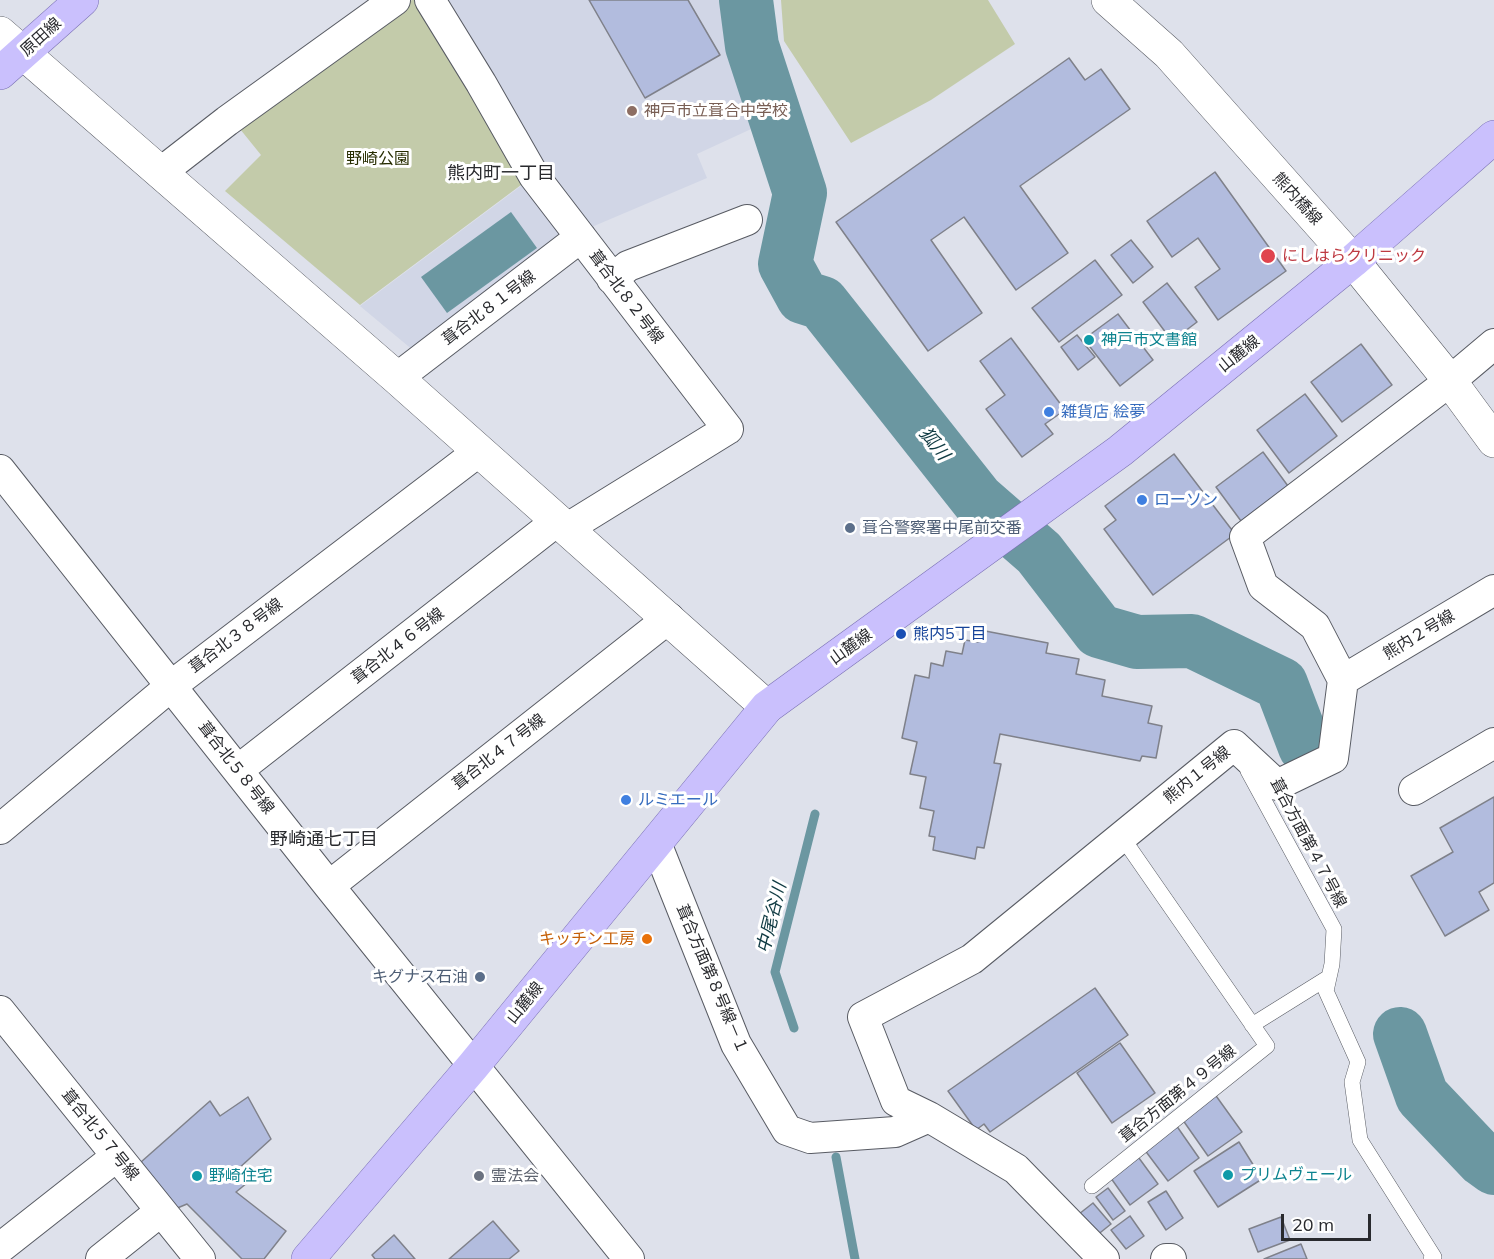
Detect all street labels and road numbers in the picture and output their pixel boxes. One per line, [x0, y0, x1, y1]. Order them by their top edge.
street label: 原田線 [17, 14, 65, 60]
street label: 熊内橋線 [1268, 169, 1326, 229]
street label: 葺合北８２号線 [585, 246, 667, 348]
street label: 葺合北８１号線 [438, 267, 540, 349]
street label: 山麓線 [1214, 331, 1264, 377]
street label: 葺合北３８号線 [185, 595, 287, 677]
street label: 葺合北４６号線 [348, 604, 448, 688]
street label: 熊内２号線 [1380, 606, 1458, 664]
street label: 山麓線 [826, 625, 876, 669]
street label: 葺合北４７号線 [449, 710, 549, 794]
street label: 葺合北５８号線 [194, 718, 278, 818]
street label: 熊内１号線 [1160, 742, 1234, 808]
street label: 葺合方面第４７号線 [1266, 775, 1350, 911]
street label: 葺合方面第８号線－１ [672, 902, 752, 1056]
street label: 山麓線 [502, 978, 548, 1028]
street label: 葺合方面第４９号線 [1116, 1041, 1240, 1147]
street label: 葺合北５７号線 [57, 1085, 143, 1185]

